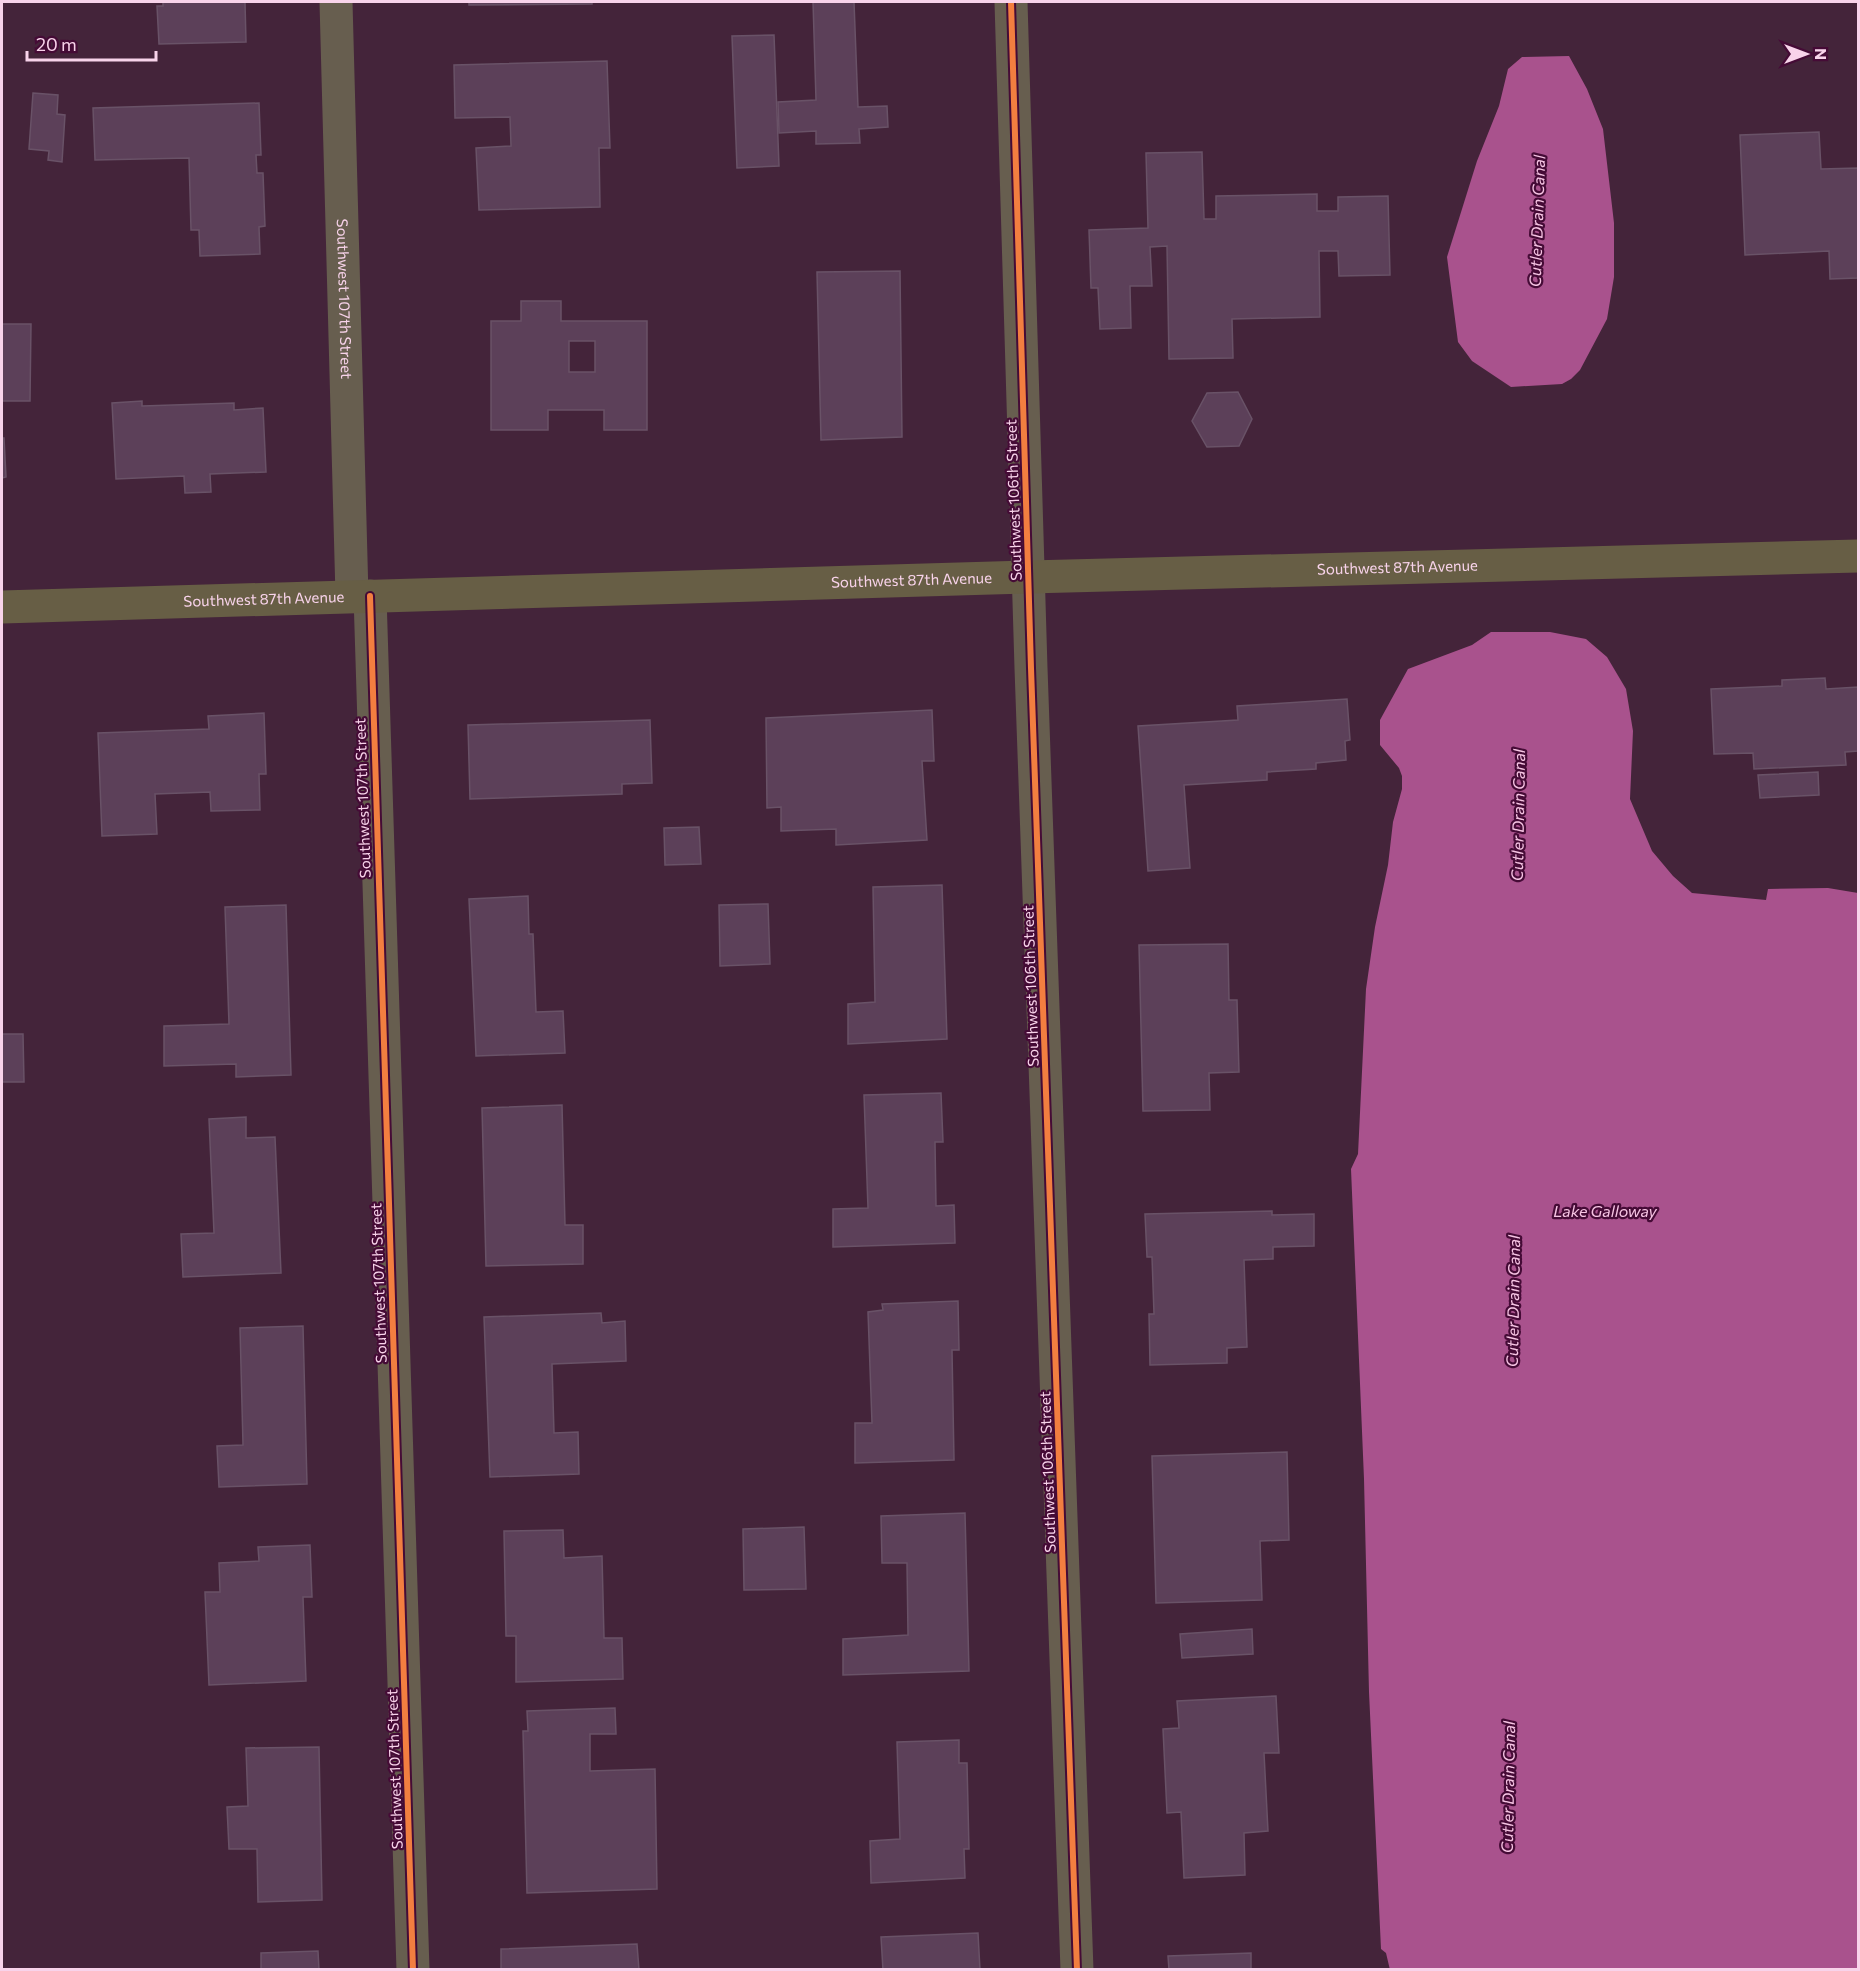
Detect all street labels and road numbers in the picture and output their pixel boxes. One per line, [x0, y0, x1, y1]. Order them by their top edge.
street label: Southwest 107th Street [334, 218, 356, 379]
street label: Southwest 106th Street [1001, 419, 1025, 581]
street label: Southwest 87th Avenue [1317, 556, 1478, 578]
street label: Southwest 87th Avenue [831, 568, 992, 591]
street label: Southwest 87th Avenue [183, 587, 345, 610]
street label: Southwest 107th Street [350, 718, 374, 878]
street label: Southwest 106th Street [1018, 905, 1042, 1067]
street label: Southwest 107th Street [366, 1203, 390, 1363]
street label: Southwest 106th Street [1035, 1391, 1059, 1553]
street label: Southwest 107th Street [382, 1689, 406, 1849]

